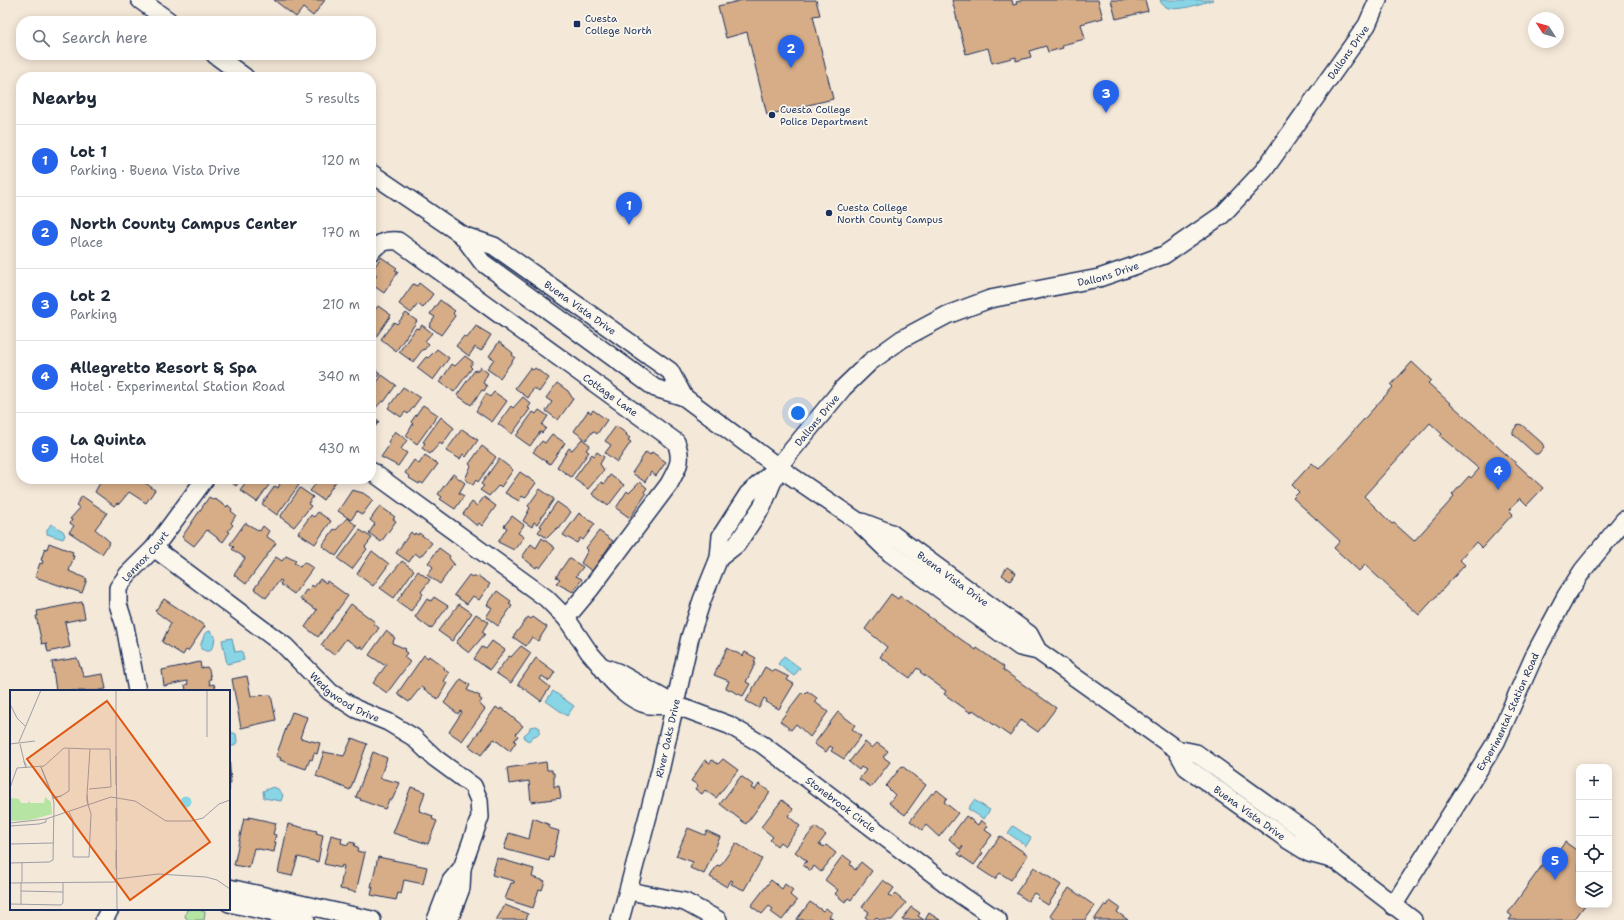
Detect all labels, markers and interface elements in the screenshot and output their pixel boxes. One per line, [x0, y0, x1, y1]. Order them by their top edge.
place label: Cuesta College North [585, 12, 652, 37]
north arrow [1528, 12, 1564, 48]
search box [16, 16, 376, 60]
marker: Cuesta College North [572, 19, 582, 29]
street label: Dallons Drive [1324, 22, 1372, 82]
icon: search [30, 27, 52, 49]
text: Search here [62, 28, 148, 48]
pin: 2 [778, 35, 804, 68]
pin: 3 [1093, 80, 1119, 113]
text: Nearby [32, 87, 97, 109]
text: 5 results [305, 90, 360, 107]
place label: Cuesta College Police Department [780, 103, 868, 128]
marker: Cuesta College Police Department [767, 110, 777, 120]
text: Lot 1 [70, 142, 107, 162]
text: 1 [42, 152, 48, 169]
text: 120 m [322, 152, 360, 169]
text: Parking · Buena Vista Drive [70, 162, 240, 179]
pin: 1 [616, 192, 642, 225]
place label: Cuesta College North County Campus [837, 201, 943, 226]
marker: Cuesta College North County Campus [824, 208, 834, 218]
text: North County Campus Center [70, 214, 297, 234]
text: 2 [40, 224, 50, 241]
text: 170 m [322, 224, 360, 241]
text: Place [70, 234, 103, 251]
street label: Dallons Drive [1076, 258, 1141, 289]
street label: Buena Vista Drive [542, 277, 619, 338]
text: Lot 2 [70, 286, 111, 306]
text: 3 [40, 296, 50, 313]
text: 210 m [322, 296, 360, 313]
text: Parking [70, 306, 117, 323]
text: Allegretto Resort & Spa [70, 358, 257, 378]
text: 4 [40, 368, 50, 385]
text: 340 m [318, 368, 360, 385]
street label: Cottage Lane [580, 370, 641, 419]
text: Hotel · Experimental Station Road [70, 378, 285, 395]
street label: Dallons Drive [791, 391, 842, 449]
your location [788, 403, 808, 423]
text: La Quinta [70, 430, 146, 450]
text: 5 [41, 440, 49, 457]
text: 430 m [318, 440, 360, 457]
text: Hotel [70, 450, 104, 467]
pin: 4 [1485, 457, 1511, 490]
street label: Lennox Court [118, 528, 171, 584]
street label: Buena Vista Drive [915, 548, 992, 609]
street label: Experimental Station Road [1473, 650, 1542, 773]
street label: Wedgwood Drive [307, 669, 382, 725]
inset map [10, 690, 230, 910]
street label: River Oaks Drive [652, 697, 683, 779]
map controls [1576, 764, 1612, 908]
button: + [1576, 764, 1612, 800]
street label: Stonebrook Circle [803, 773, 879, 835]
street label: Buena Vista Drive [1211, 782, 1289, 843]
button: − [1576, 800, 1612, 836]
button: locate [1576, 836, 1612, 872]
pin: 5 [1542, 847, 1568, 880]
button: layers [1576, 872, 1612, 908]

